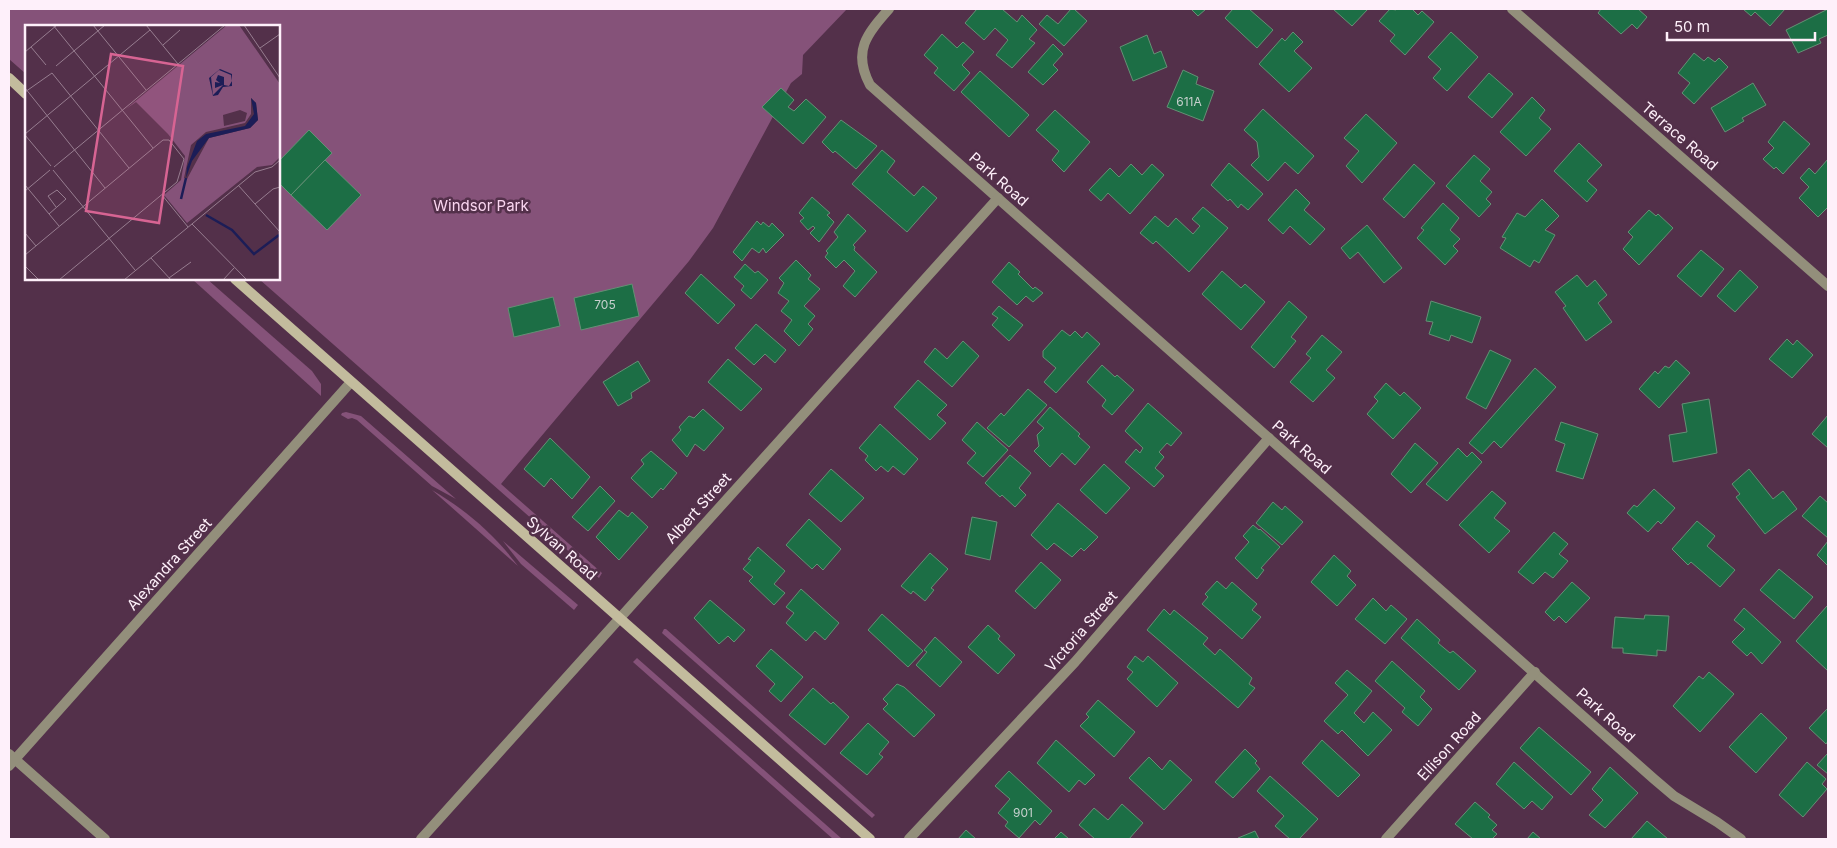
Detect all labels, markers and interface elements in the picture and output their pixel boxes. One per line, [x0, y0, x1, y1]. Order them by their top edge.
scale bar [1667, 10, 1814, 42]
text: 50 m [1674, 17, 1710, 36]
inset map [25, 25, 280, 280]
house number: 611A [1176, 94, 1202, 109]
street label: Terrace Road [1638, 98, 1722, 174]
street label: Park Road [965, 148, 1033, 210]
park label: Windsor Park [433, 196, 529, 215]
house number: 705 [594, 297, 616, 312]
street label: Park Road [1268, 416, 1336, 478]
street label: Albert Street [661, 468, 735, 548]
street label: Sylvan Road [523, 512, 601, 584]
street label: Alexandra Street [123, 514, 215, 614]
street label: Victoria Street [1041, 587, 1121, 675]
street label: Park Road [1573, 684, 1639, 746]
street label: Ellison Road [1413, 708, 1485, 784]
house number: 901 [1013, 805, 1033, 820]

